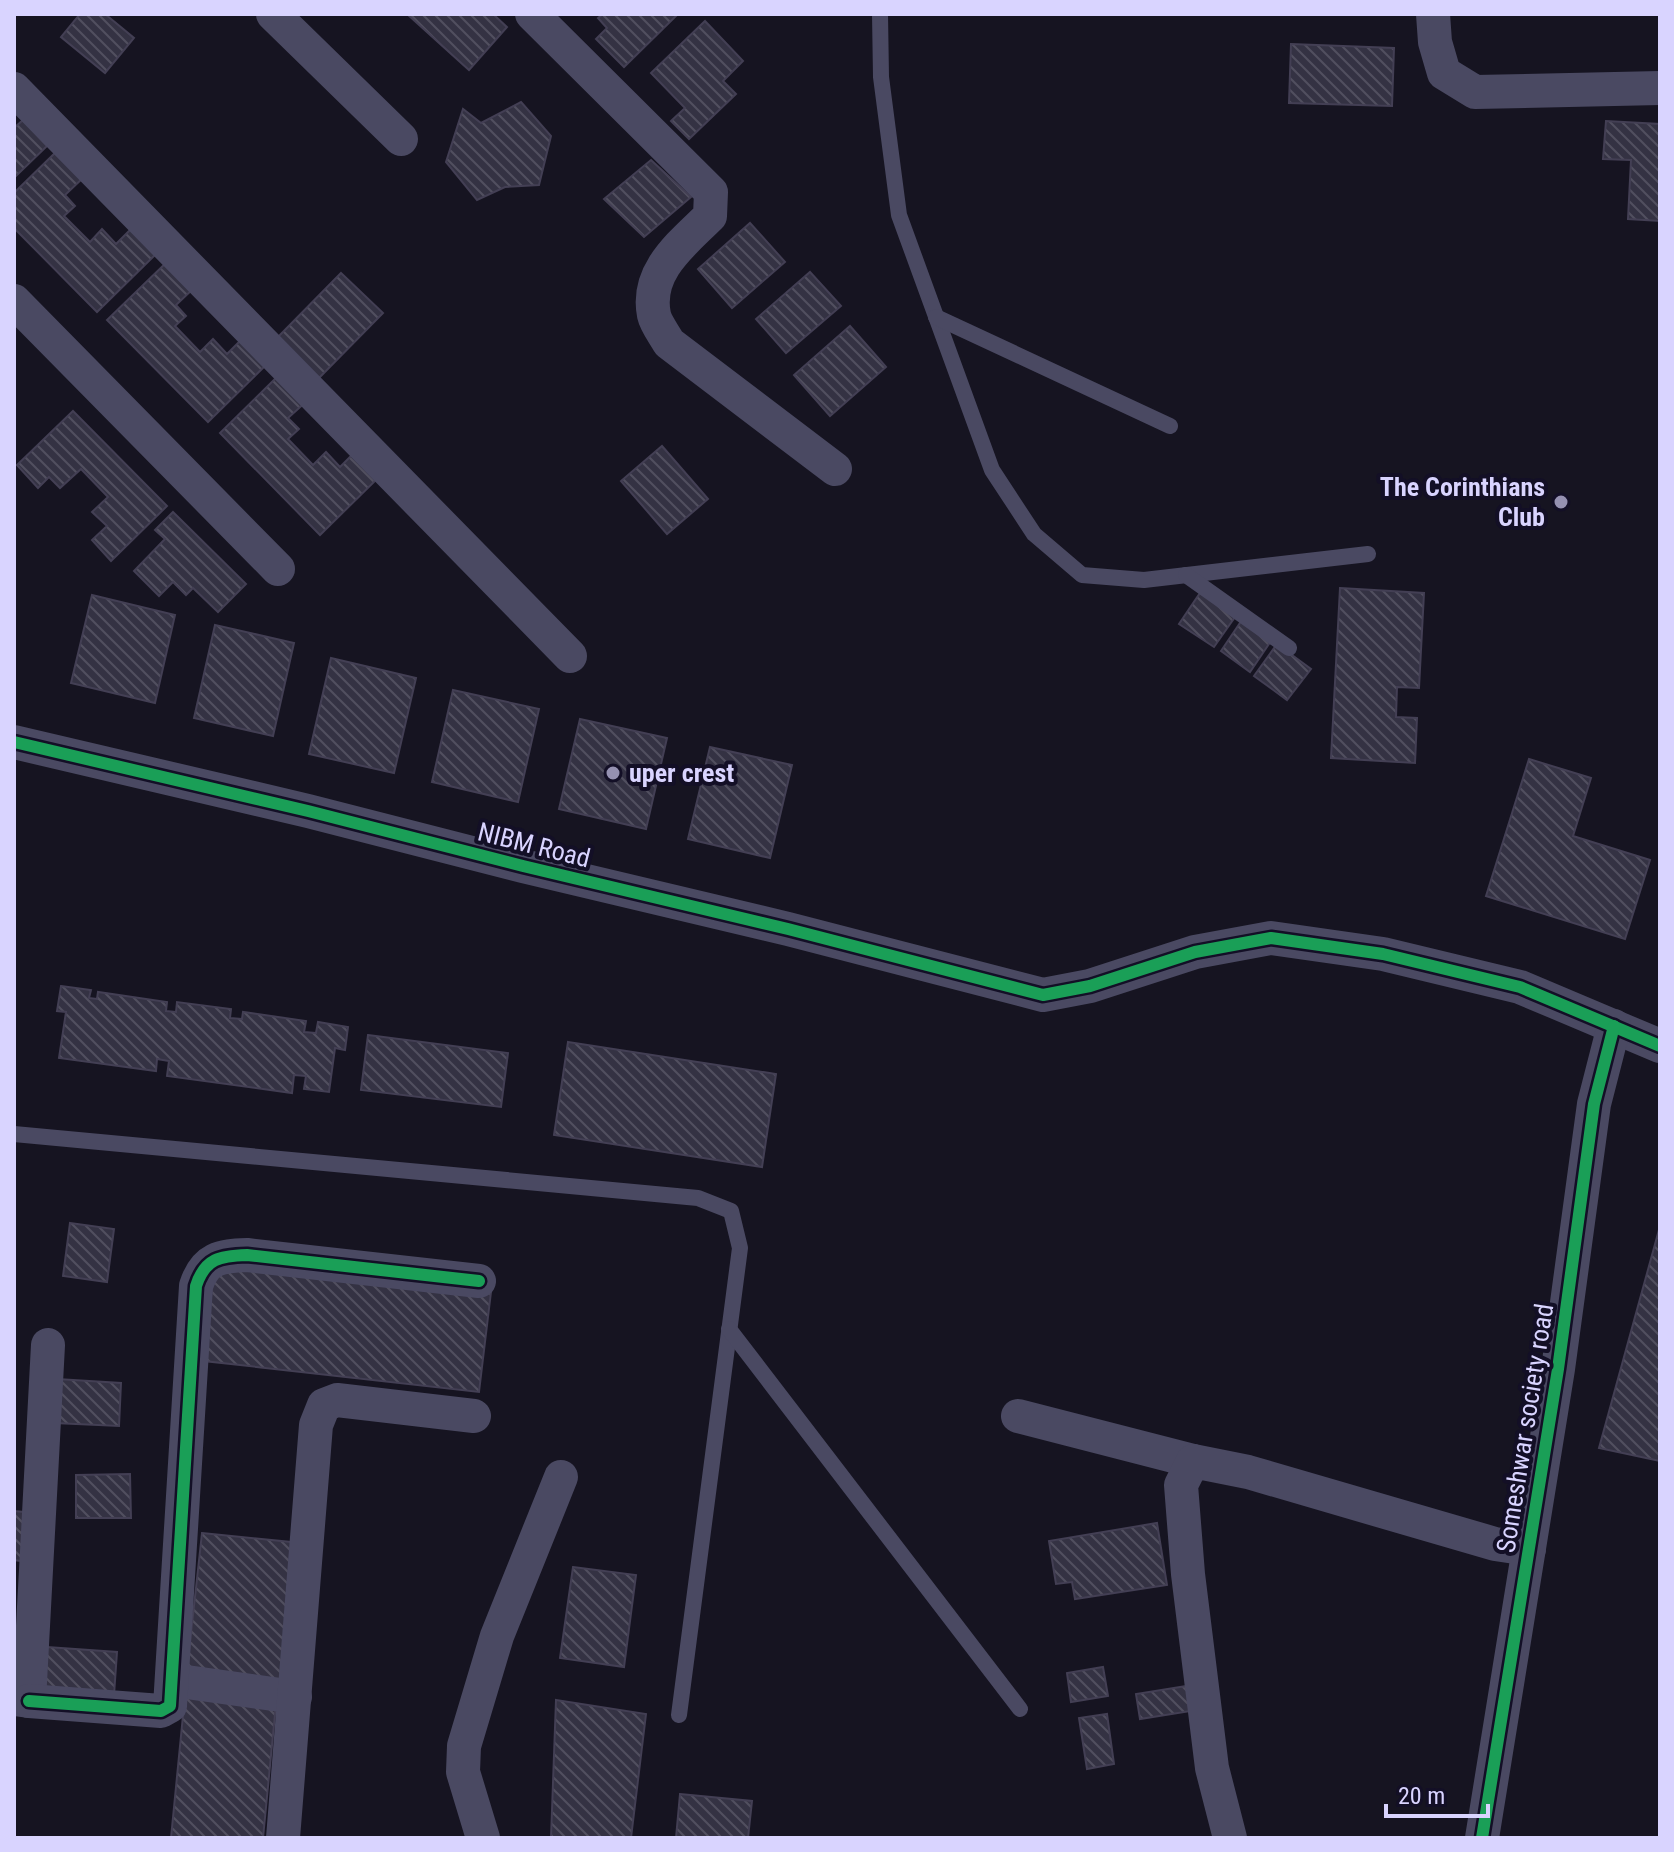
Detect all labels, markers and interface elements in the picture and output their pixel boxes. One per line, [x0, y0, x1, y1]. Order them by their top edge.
place label: The Corinthians Club [1380, 472, 1545, 532]
marker: The Corinthians Club [1552, 493, 1570, 511]
place label: uper crest [629, 758, 734, 788]
marker: uper crest [604, 764, 622, 782]
street label: NIBM Road [475, 817, 593, 873]
street label: Someshwar society road [1491, 1301, 1559, 1555]
scale bar [1386, 1768, 1488, 1818]
text: 20 m [1398, 1782, 1445, 1810]

